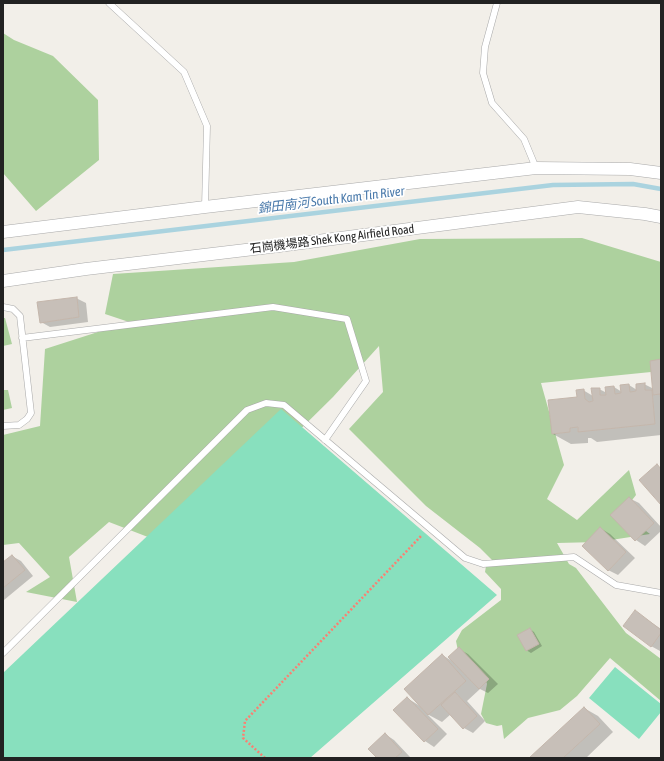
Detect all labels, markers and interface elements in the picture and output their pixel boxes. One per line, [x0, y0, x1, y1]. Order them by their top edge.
water label: 錦田南河 South Kam Tin River [257, 183, 405, 217]
street label: 石崗機場路 Shek Kong Airfield Road [249, 222, 415, 256]

